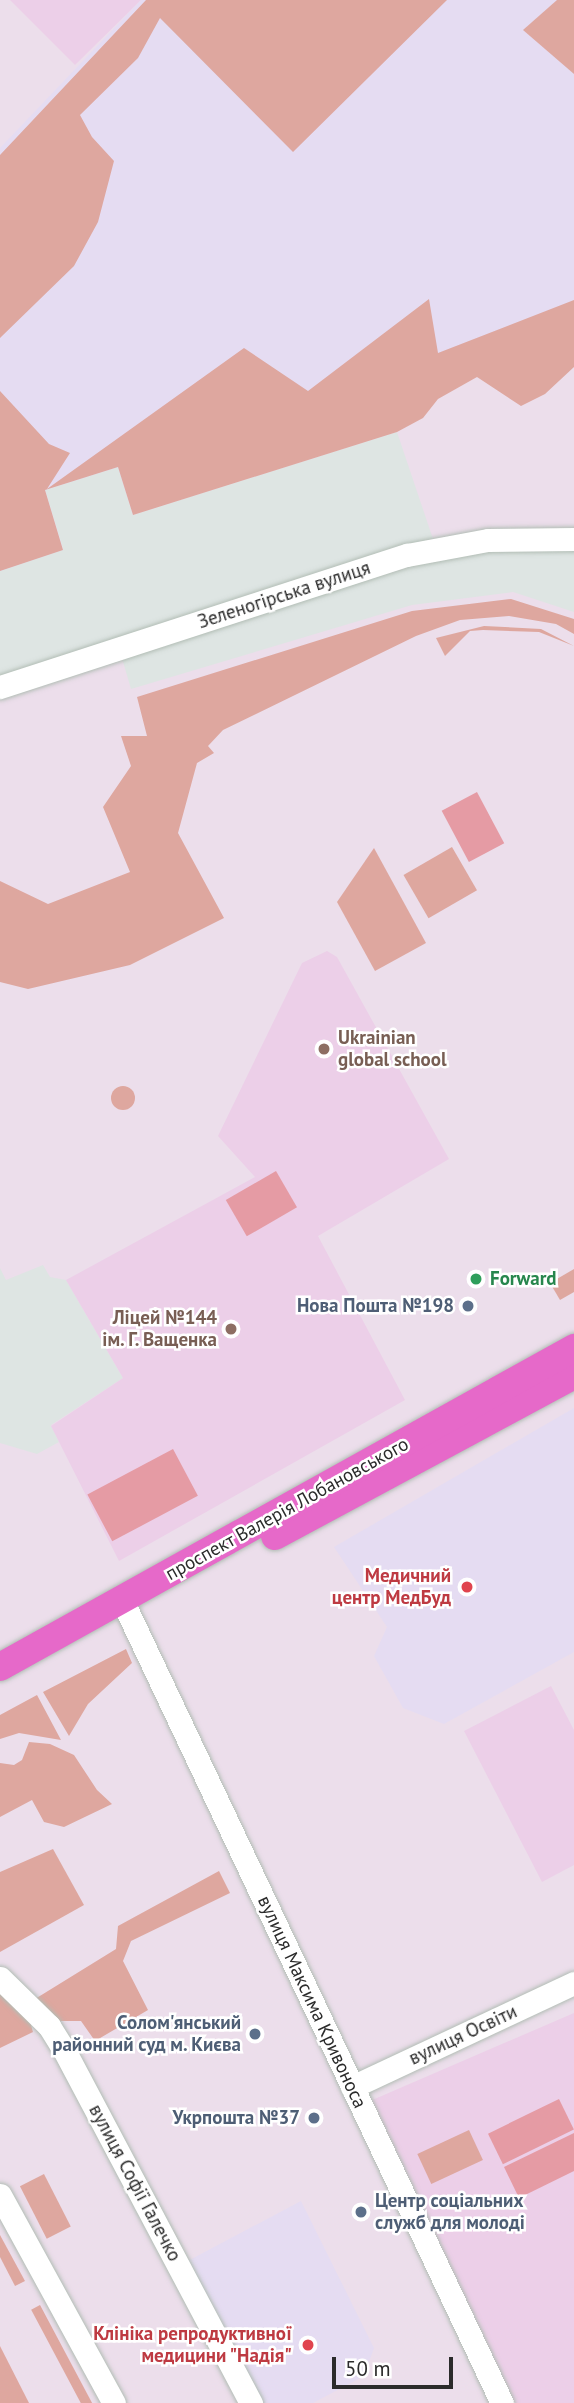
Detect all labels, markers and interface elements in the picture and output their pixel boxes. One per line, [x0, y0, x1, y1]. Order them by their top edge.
street label: Зеленогірська вулиця [195, 556, 373, 634]
place label: Ukrainian global school [338, 1027, 447, 1071]
marker: Ukrainian global school [316, 1041, 332, 1057]
place label: Forward [490, 1268, 557, 1290]
marker: Forward [468, 1271, 484, 1287]
place label: Нова Пошта №198 [297, 1295, 454, 1317]
marker: Нова Пошта №198 [460, 1298, 476, 1314]
place label: Ліцей №144 ім. Г. Ващенка [100, 1307, 217, 1351]
marker: Ліцей №144 ім. Г. Ващенка [223, 1321, 239, 1337]
street label: проспект Валерія Лобановського [161, 1432, 413, 1586]
place label: Медичний центр МедБуд [332, 1565, 451, 1609]
marker: Медичний центр МедБуд [457, 1577, 477, 1597]
street label: вулиця Максима Кривоноса [253, 1892, 371, 2112]
street label: вулиця Освіти [405, 2000, 521, 2070]
place label: Солом'янський районний суд м. Києва [51, 2012, 241, 2056]
marker: Солом'янський районний суд м. Києва [247, 2026, 263, 2042]
street label: вулиця Софії Галечко [84, 2101, 186, 2265]
place label: Укрпошта №37 [173, 2107, 300, 2129]
marker: Укрпошта №37 [306, 2110, 322, 2126]
place label: Центр соціальних служб для молоді [375, 2190, 525, 2234]
marker: Центр соціальних служб для молоді [353, 2204, 369, 2220]
place label: Клініка репродуктивної медицини "Надія" [93, 2323, 292, 2367]
marker: Клініка репродуктивної медицини "Надія" [298, 2335, 318, 2355]
scale bar [336, 2344, 457, 2388]
text: 50 m [345, 2355, 391, 2382]

